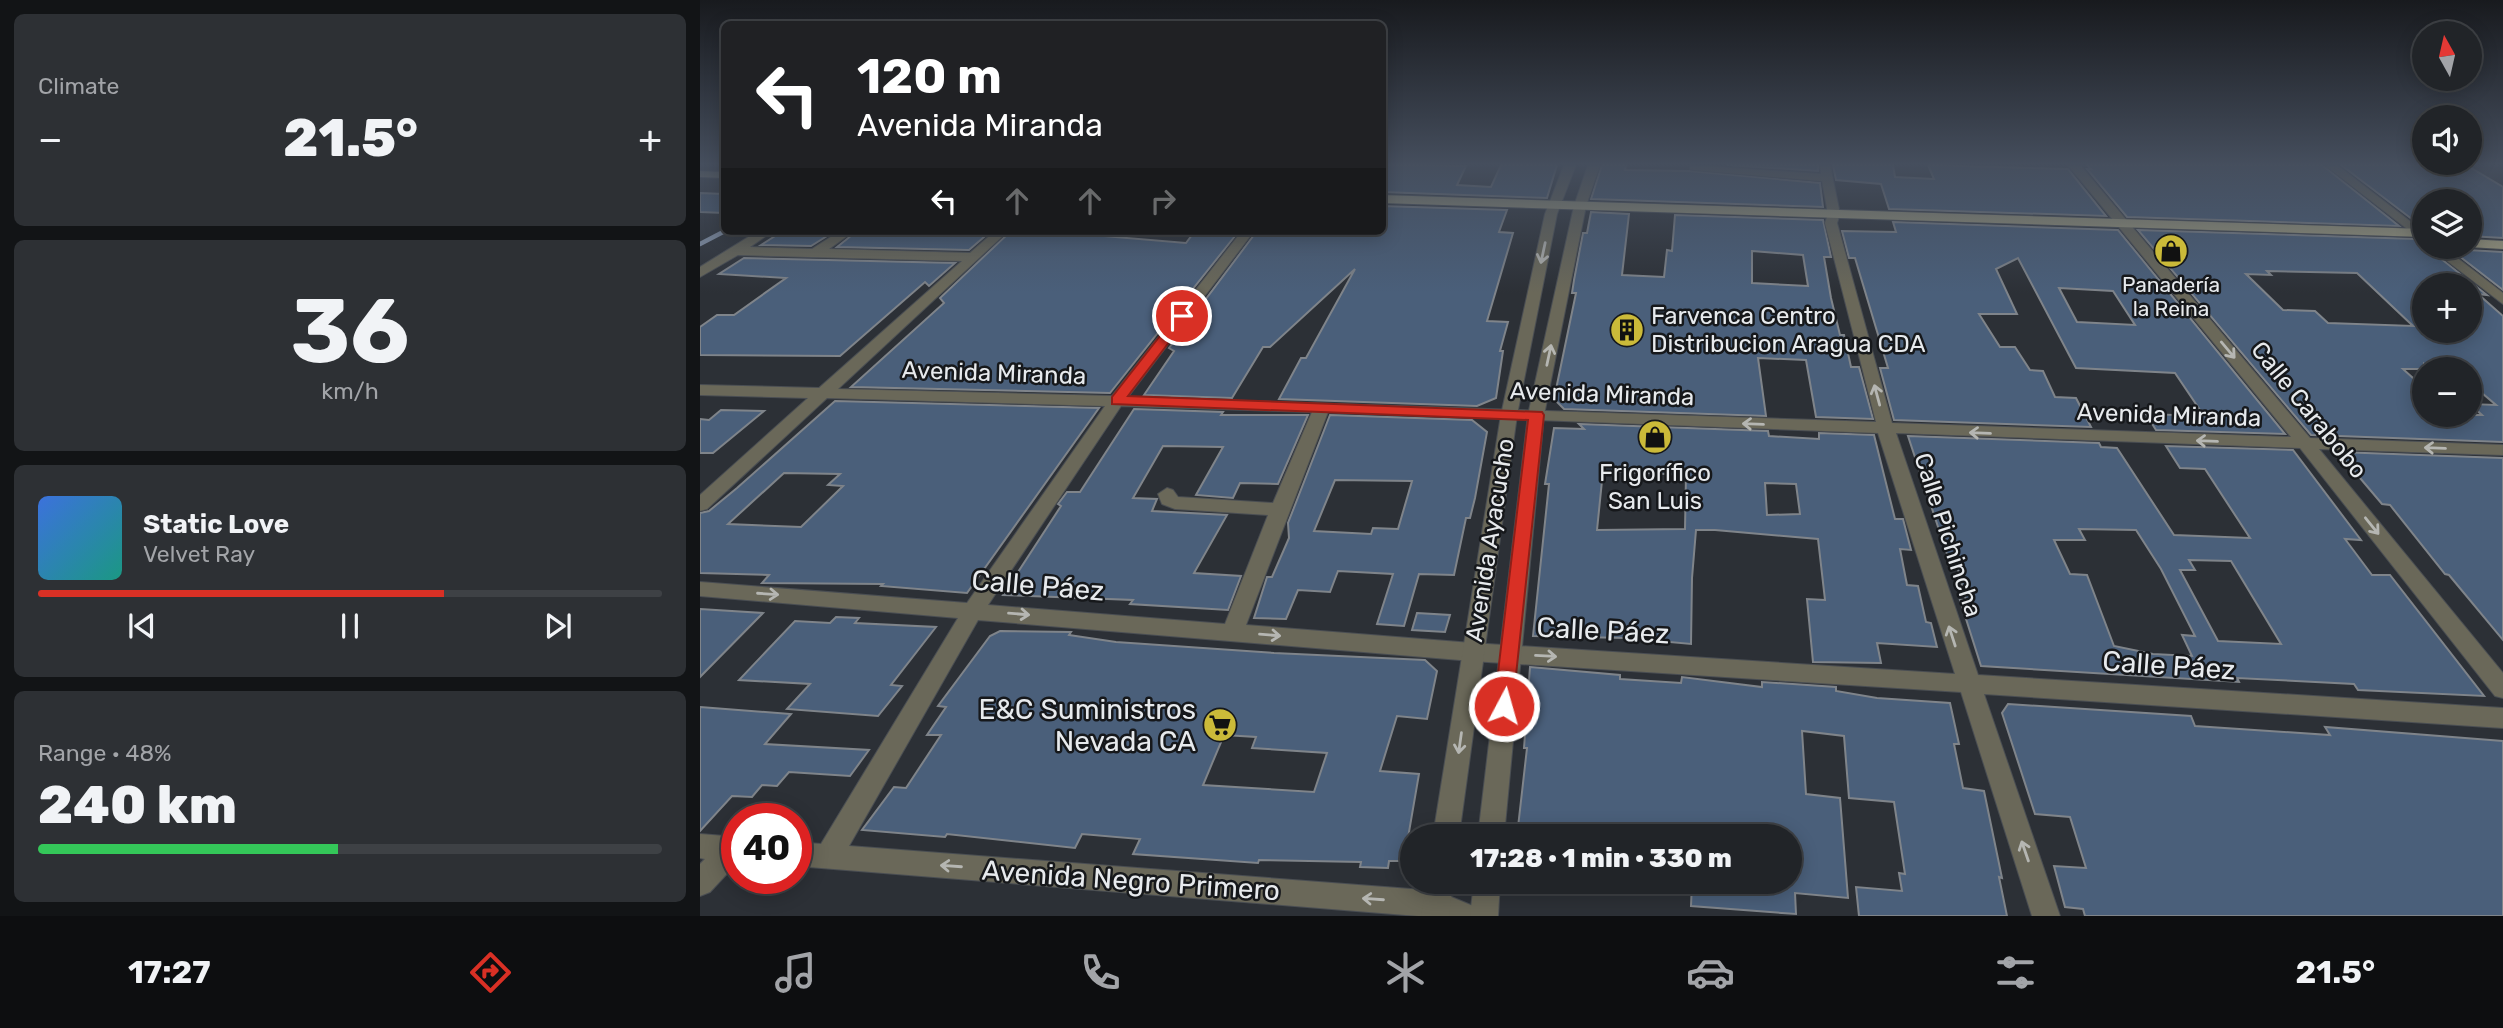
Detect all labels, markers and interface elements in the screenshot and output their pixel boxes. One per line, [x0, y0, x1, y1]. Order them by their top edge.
north arrow [2412, 21, 2482, 91]
map controls [2412, 21, 2482, 427]
text: 120 m [857, 47, 1002, 105]
icon: left [742, 49, 833, 140]
text: Climate [38, 72, 119, 100]
button: sound [2412, 105, 2482, 175]
text: Avenida Miranda [857, 106, 1103, 144]
text: 21.5° [283, 107, 418, 169]
text: − [38, 116, 63, 162]
text: + [638, 116, 662, 162]
icon: left [925, 182, 963, 220]
icon: ahead [998, 182, 1036, 220]
icon: ahead [1071, 182, 1109, 220]
icon: right [1144, 182, 1182, 220]
button: layers [2412, 189, 2482, 259]
shop icon: Panadería la Reina [2152, 232, 2190, 270]
one-way arrow [1535, 241, 1549, 264]
place label: Panadería la Reina [2122, 272, 2220, 321]
button: + [2412, 273, 2482, 343]
text: 36 [290, 277, 410, 385]
pin [1152, 286, 1212, 346]
icon: arrive [1163, 297, 1201, 335]
place label: Farvenca Centro Distribucion Aragua CDA [1651, 302, 1926, 358]
building icon: Farvenca Centro Distribucion Aragua CDA [1608, 311, 1646, 349]
street label: Calle Carabobo [2245, 336, 2373, 484]
one-way arrow [2220, 340, 2236, 358]
one-way arrow [1543, 344, 1556, 367]
street label: Avenida Miranda [901, 356, 1087, 390]
button: − [2412, 357, 2482, 427]
text: km/h [321, 377, 379, 405]
street label: Avenida Miranda [1509, 377, 1695, 411]
one-way arrow [1870, 384, 1883, 407]
street label: Avenida Miranda [2076, 398, 2262, 432]
shop icon: Frigorífico San Luis [1636, 418, 1674, 456]
one-way arrow [1741, 418, 1764, 431]
one-way arrow [1969, 427, 1992, 440]
one-way arrow [2196, 435, 2219, 448]
street label: Avenida Ayacucho [1460, 436, 1520, 644]
one-way arrow [2424, 442, 2447, 455]
street label: Calle Pichincha [1908, 449, 1988, 621]
place label: Frigorífico San Luis [1599, 459, 1711, 515]
text: Static Love [143, 509, 289, 540]
one-way arrow [2365, 516, 2380, 534]
text: Velvet Ray [143, 540, 255, 568]
street label: Calle Páez [970, 563, 1106, 608]
one-way arrow [756, 588, 779, 601]
icon: previous [123, 607, 161, 645]
icon: pause [331, 607, 369, 645]
icon: next [539, 607, 577, 645]
one-way arrow [1007, 608, 1030, 621]
street label: Calle Páez [1536, 611, 1670, 650]
one-way arrow [1945, 625, 1958, 647]
one-way arrow [1259, 629, 1281, 642]
street label: Calle Páez [2101, 644, 2237, 687]
one-way arrow [1534, 650, 1557, 663]
position arrow [1467, 669, 1541, 743]
place label: E&C Suministros Nevada CA [978, 693, 1196, 758]
supermarket icon: E&C Suministros Nevada CA [1201, 706, 1239, 744]
one-way arrow [1453, 731, 1466, 754]
text: Range · 48% [38, 739, 172, 767]
text: 240 km [38, 774, 237, 836]
speed limit sign: 40 [721, 803, 812, 894]
one-way arrow [2018, 841, 2030, 863]
text: 17:28 · 1 min · 330 m [1470, 843, 1732, 874]
street label: Avenida Negro Primero [981, 854, 1281, 907]
one-way arrow [940, 859, 963, 872]
one-way arrow [1363, 892, 1385, 905]
icon: directions [466, 948, 515, 997]
icon: music [771, 948, 820, 997]
icon: phone [1076, 948, 1125, 997]
icon: climate [1381, 948, 1430, 997]
icon: car [1686, 948, 1735, 997]
icon: filters [1991, 948, 2040, 997]
text: 17:27 [128, 953, 211, 991]
text: 21.5° [2295, 953, 2375, 991]

